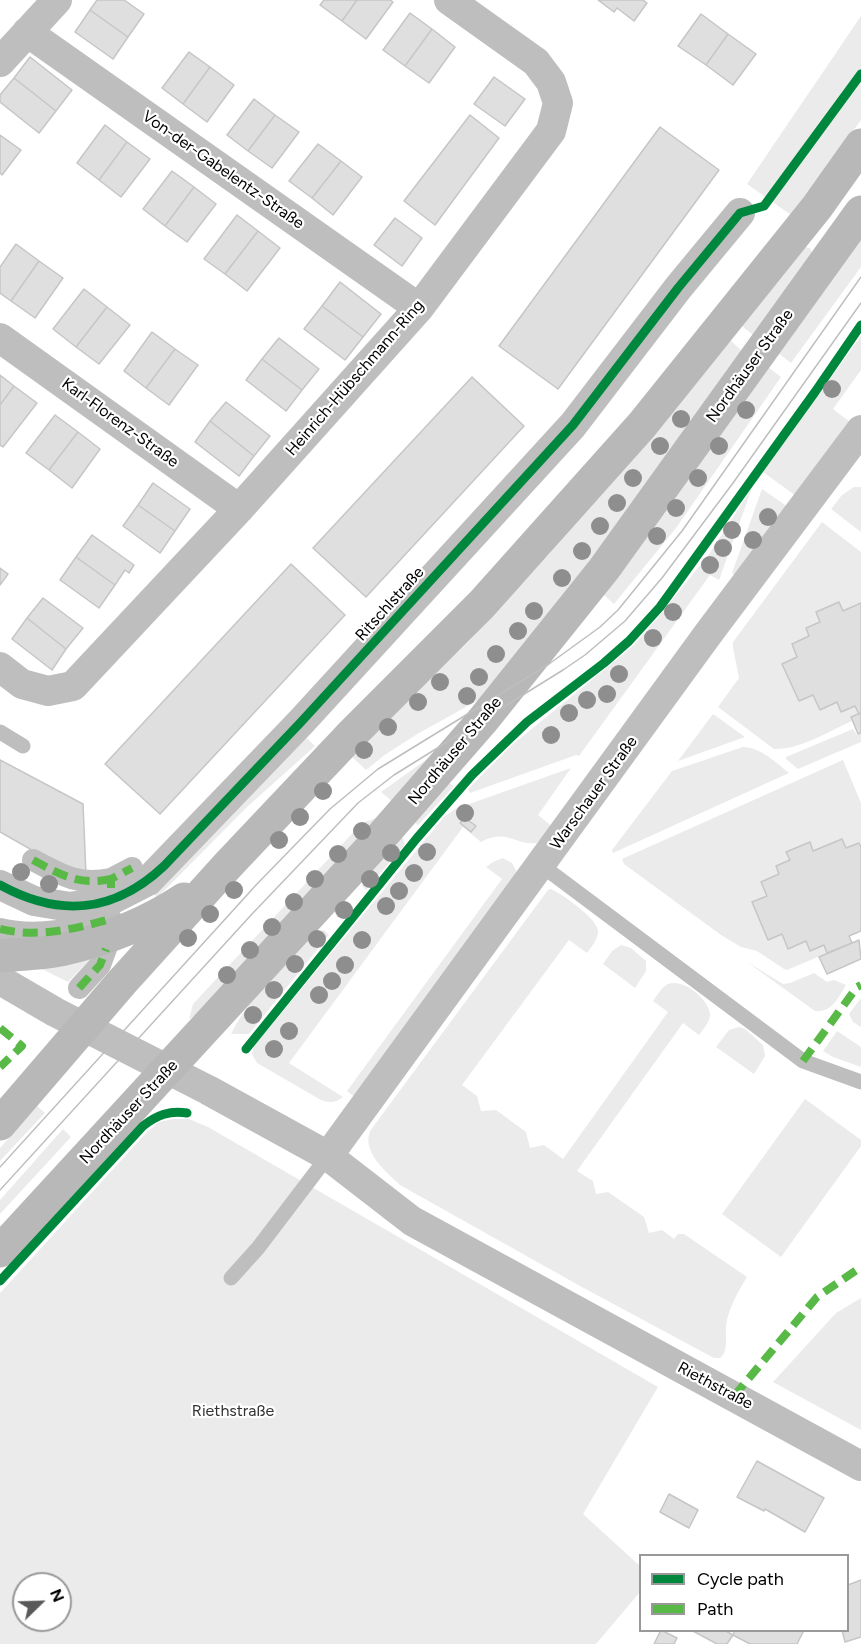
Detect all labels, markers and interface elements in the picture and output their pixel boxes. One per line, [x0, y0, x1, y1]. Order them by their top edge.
street label: Von-der-Gabelentz-Straße [138, 107, 308, 233]
street label: Heinrich-Hübschmann-Ring [282, 296, 428, 460]
street label: Nordhäuser Straße [702, 306, 798, 426]
street label: Karl-Florenz-Straße [58, 374, 182, 472]
street label: Ritschlstraße [352, 563, 428, 645]
street label: Nordhäuser Straße [404, 693, 506, 809]
street label: Warschauer Straße [546, 732, 642, 854]
street label: Nordhäuser Straße [76, 1056, 182, 1168]
street label: Riethstraße [674, 1358, 756, 1414]
park label: Riethstraße [192, 1401, 274, 1421]
legend [639, 1554, 849, 1632]
text: Cycle path [697, 1568, 784, 1590]
north arrow [12, 1572, 72, 1632]
text: N [46, 1586, 68, 1605]
text: Path [697, 1598, 733, 1620]

